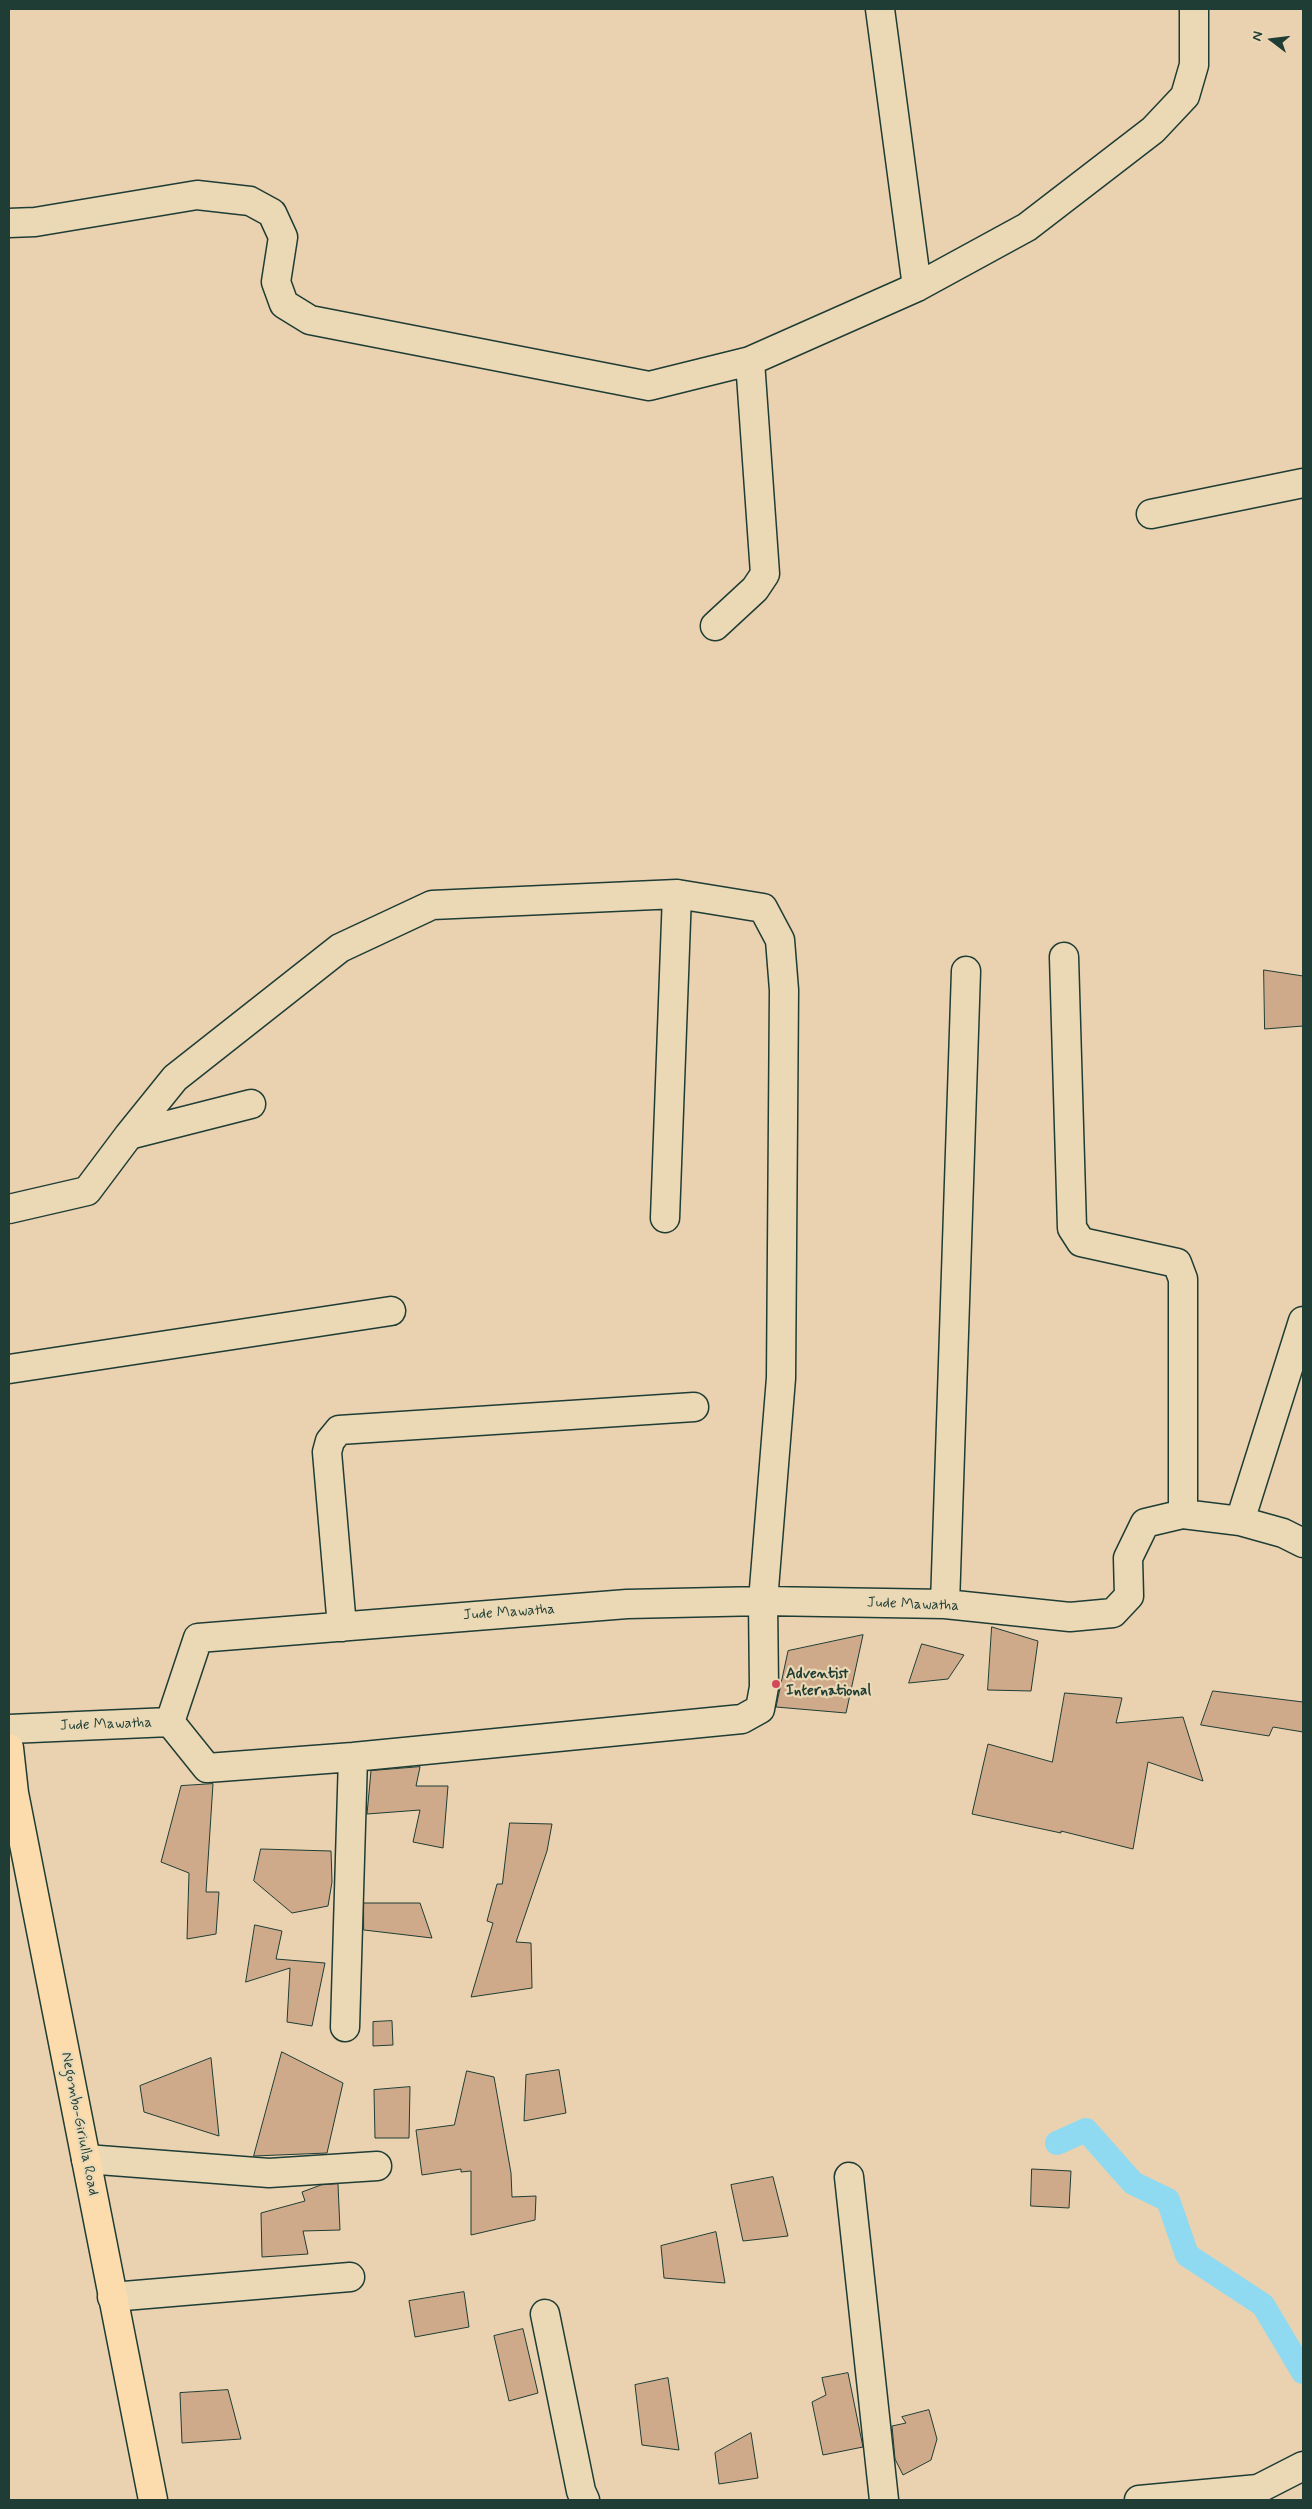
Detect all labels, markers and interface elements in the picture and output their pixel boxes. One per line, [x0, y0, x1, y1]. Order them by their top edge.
north arrow [1247, 15, 1297, 65]
text: N [1248, 29, 1267, 43]
street label: Jude Mawatha [867, 1594, 959, 1616]
street label: Jude Mawatha [462, 1601, 556, 1625]
place label: Adventist International [786, 1666, 871, 1701]
marker: Adventist International [770, 1678, 782, 1690]
street label: Jude Mawatha [60, 1714, 152, 1736]
street label: Negombo-Giriulla Road [56, 2051, 102, 2197]

